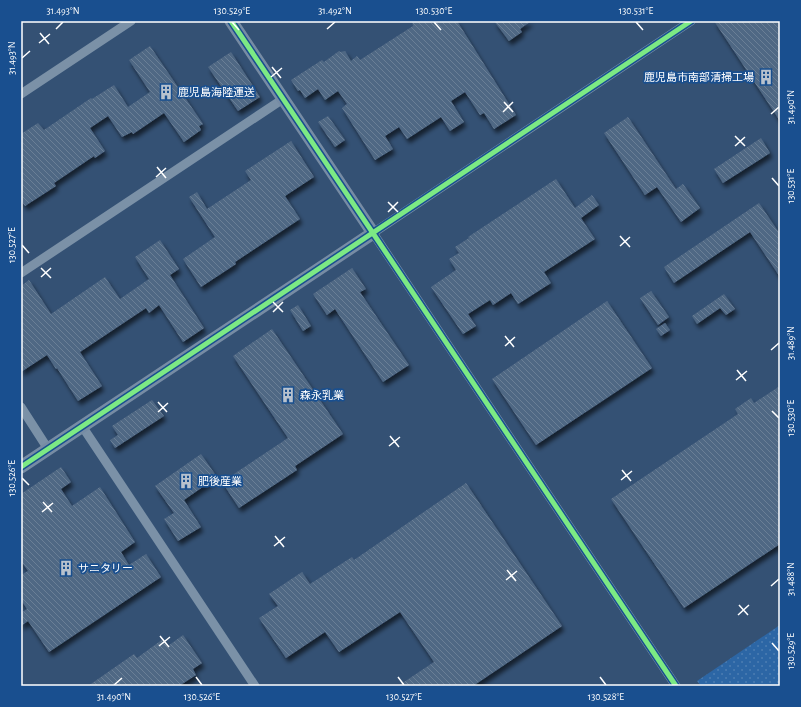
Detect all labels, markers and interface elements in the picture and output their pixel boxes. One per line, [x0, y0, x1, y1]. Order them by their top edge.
text: 31.493°N [46, 6, 80, 16]
text: 130.529°E [214, 6, 250, 16]
text: 31.492°N [318, 6, 352, 16]
text: 130.530°E [416, 6, 452, 16]
text: 130.531°E [619, 6, 653, 16]
text: 31.493°N [7, 41, 17, 75]
building icon: 鹿児島市南部清掃工場 [757, 68, 775, 86]
place label: 鹿児島市南部清掃工場 [644, 71, 754, 83]
building icon: 鹿児島海陸運送 [157, 83, 175, 101]
place label: 鹿児島海陸運送 [178, 86, 255, 98]
text: 31.490°N [786, 90, 796, 124]
text: 130.531°E [786, 169, 796, 203]
text: 130.527°E [7, 227, 17, 263]
text: 31.489°N [786, 326, 796, 360]
building icon: 森永乳業 [279, 386, 297, 404]
place label: 森永乳業 [300, 389, 344, 401]
text: 130.530°E [786, 400, 796, 436]
text: 130.526°E [7, 460, 17, 496]
building icon: 肥後産業 [177, 472, 195, 490]
place label: 肥後産業 [198, 475, 242, 487]
building icon: サニタリー [57, 559, 75, 577]
text: 31.488°N [786, 562, 796, 596]
place label: サニタリー [78, 563, 133, 574]
text: 130.529°E [786, 633, 796, 669]
text: 31.490°N [97, 692, 131, 702]
text: 130.526°E [184, 692, 220, 702]
text: 130.527°E [386, 692, 422, 702]
text: 130.528°E [588, 692, 624, 702]

